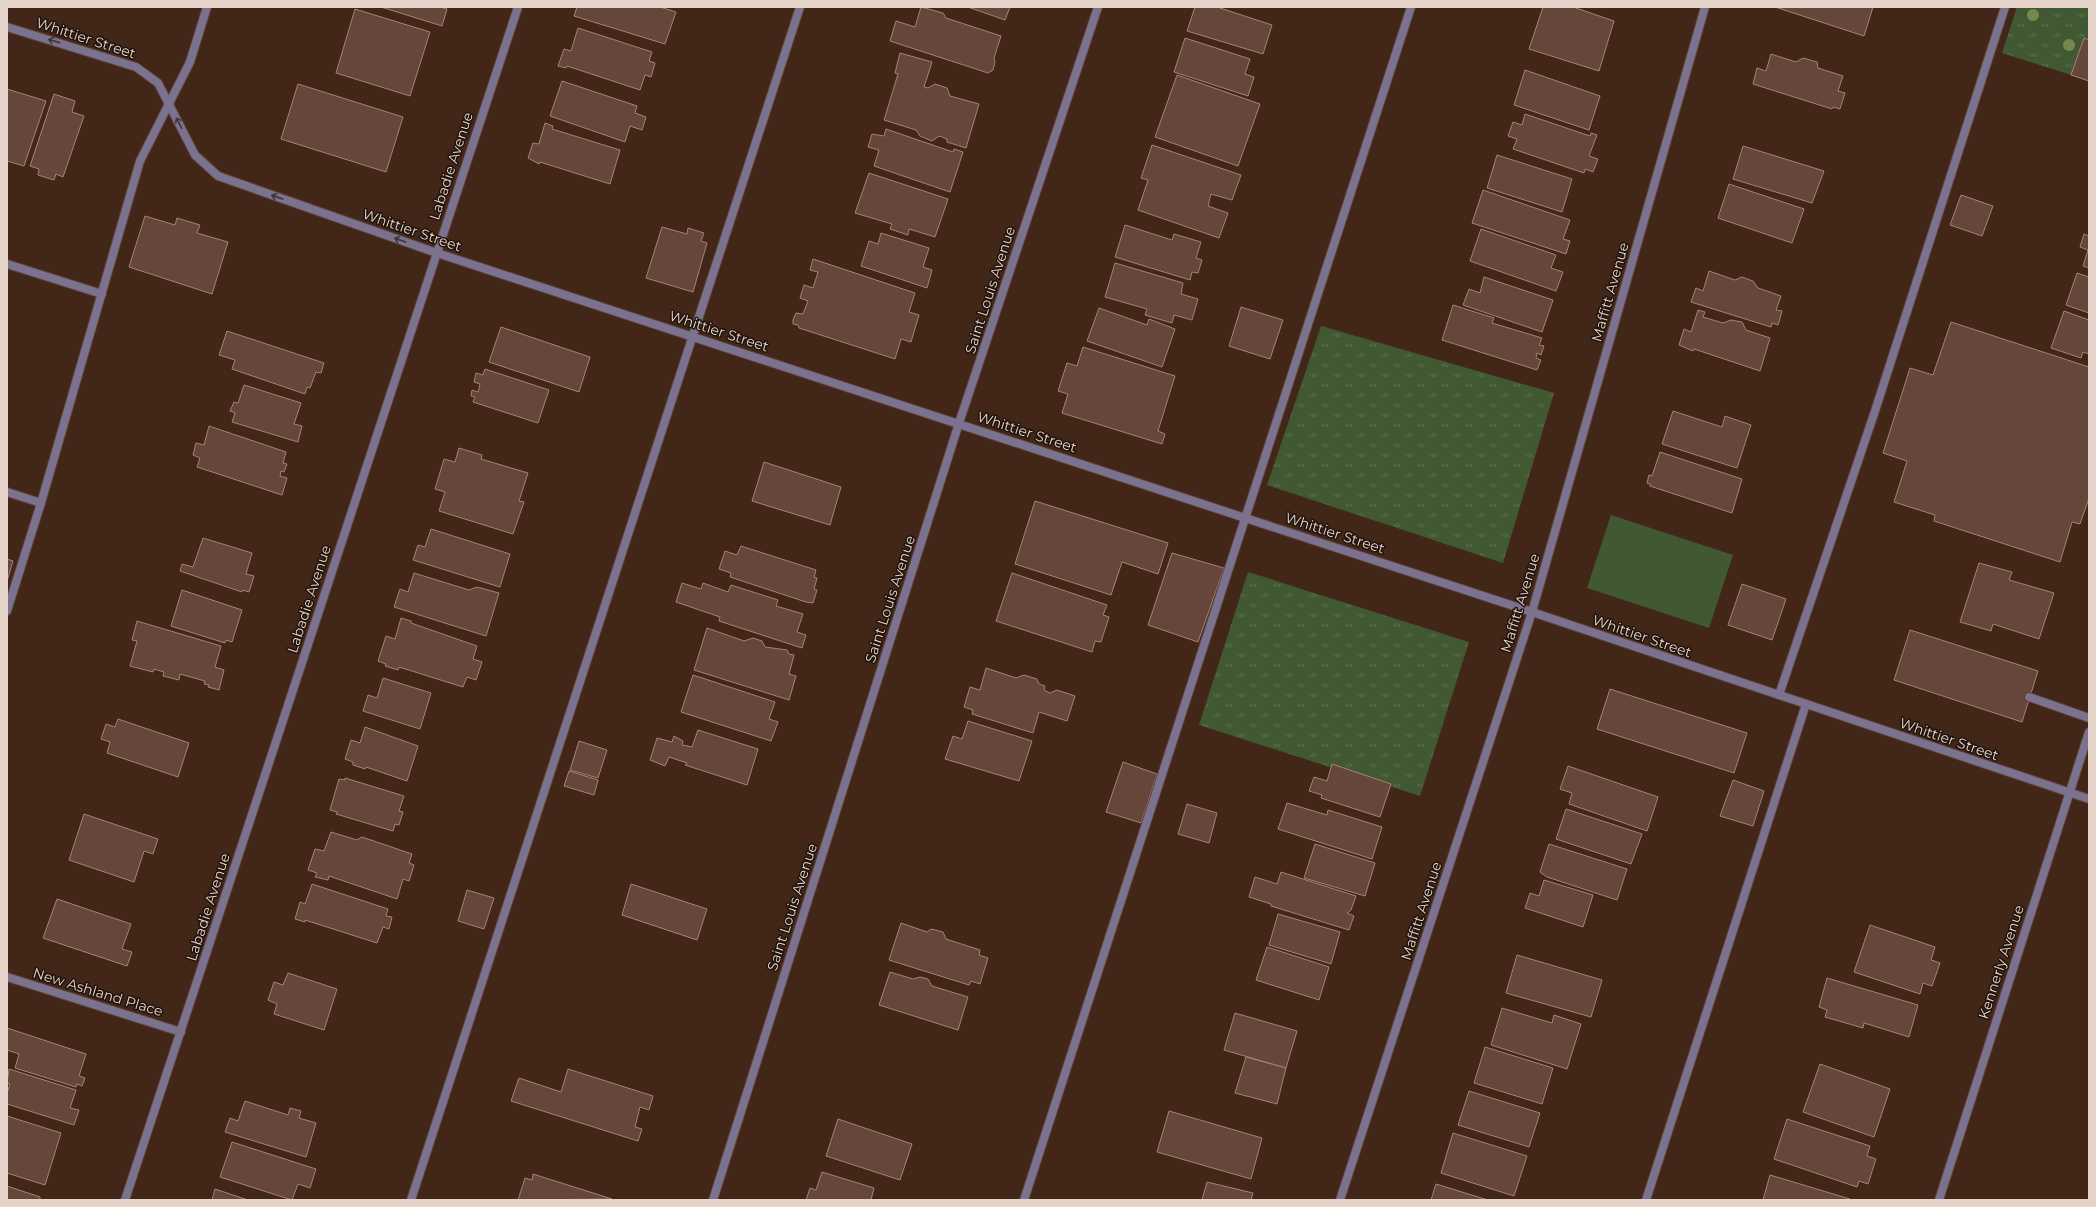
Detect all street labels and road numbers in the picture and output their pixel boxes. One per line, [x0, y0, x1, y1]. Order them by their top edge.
street label: Whittier Street [34, 13, 138, 63]
street label: Labadie Avenue [425, 110, 477, 222]
street label: Whittier Street [360, 205, 464, 255]
street label: Saint Louis Avenue [961, 224, 1019, 356]
street label: Maffitt Avenue [1587, 240, 1633, 344]
street label: Whittier Street [667, 306, 771, 356]
street label: Whittier Street [975, 407, 1079, 457]
street label: Whittier Street [1283, 508, 1387, 558]
street label: Saint Louis Avenue [861, 533, 919, 665]
street label: Labadie Avenue [283, 543, 335, 655]
street label: Maffitt Avenue [1496, 551, 1544, 655]
street label: Whittier Street [1590, 611, 1694, 661]
street label: Whittier Street [1897, 714, 2001, 764]
street label: Saint Louis Avenue [763, 841, 821, 973]
street label: Labadie Avenue [182, 851, 234, 963]
street label: Maffitt Avenue [1397, 859, 1445, 963]
street label: Kennerly Avenue [1974, 903, 2028, 1021]
street label: New Ashland Place [31, 964, 165, 1020]

